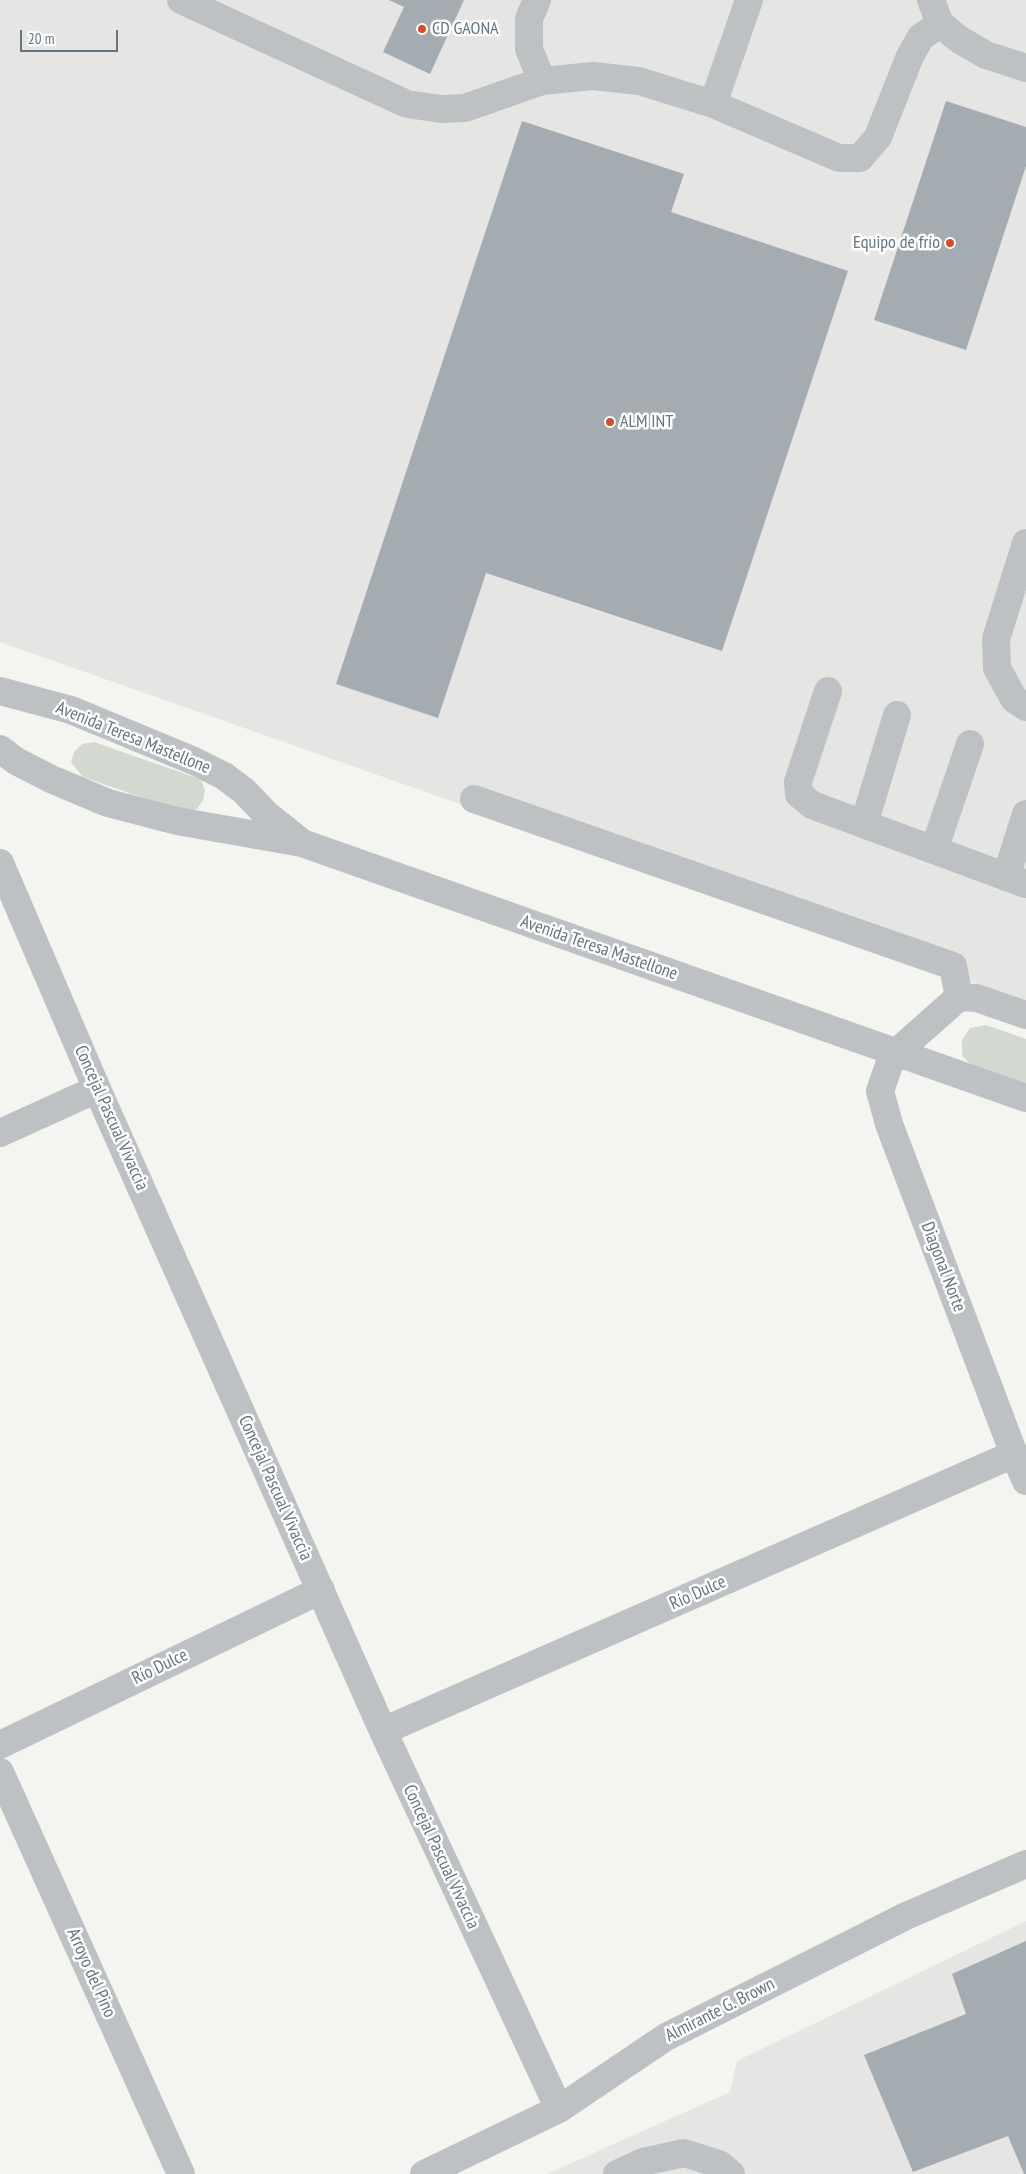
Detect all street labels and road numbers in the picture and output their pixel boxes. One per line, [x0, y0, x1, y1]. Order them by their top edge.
street label: Avenida Teresa Mastellone [53, 697, 213, 779]
street label: Avenida Teresa Mastellone [518, 911, 680, 985]
street label: Concejal Pascual Vivaccia [69, 1042, 153, 1194]
street label: Diagonal Norte [916, 1219, 970, 1315]
street label: Concejal Pascual Vivaccia [233, 1412, 317, 1564]
street label: Río Dulce [667, 1571, 729, 1615]
street label: Río Dulce [129, 1644, 191, 1690]
street label: Concejal Pascual Vivaccia [398, 1782, 484, 1932]
street label: Arroyo del Pino [62, 1925, 120, 2021]
street label: Almirante G. Brown [662, 1973, 778, 2047]

